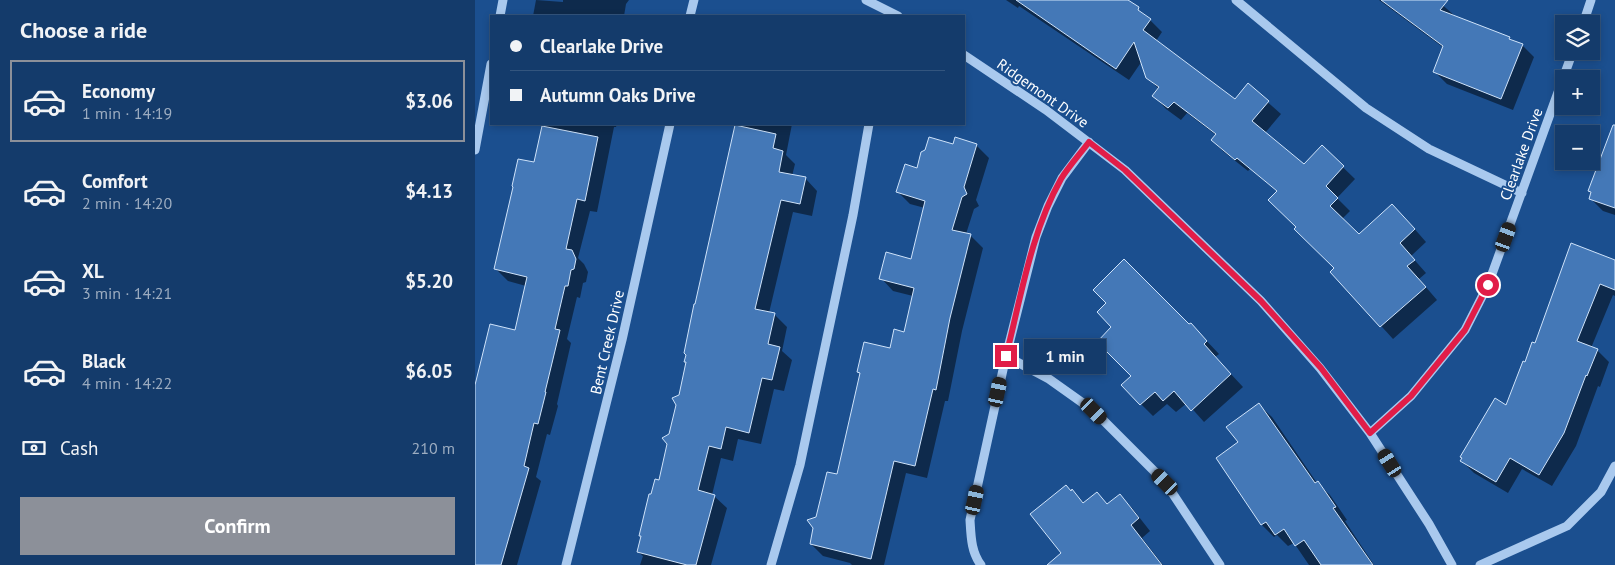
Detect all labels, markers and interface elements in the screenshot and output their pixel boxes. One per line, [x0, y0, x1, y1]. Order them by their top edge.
map controls [1555, 15, 1600, 170]
button: layers [1555, 15, 1600, 60]
text: Choose a ride [20, 16, 147, 44]
text: Clearlake Drive [540, 34, 663, 58]
street label: Ridgemont Drive [993, 54, 1093, 132]
button: + [1555, 70, 1600, 115]
icon: car [22, 79, 67, 124]
text: Economy [82, 79, 155, 103]
text: Autumn Oaks Drive [540, 83, 696, 107]
text: $3.06 [405, 89, 453, 113]
text: 1 min · 14:19 [82, 103, 172, 123]
street label: Clearlake Drive [1495, 105, 1547, 203]
button: − [1555, 125, 1600, 170]
icon: car [22, 169, 67, 214]
text: Comfort [82, 169, 148, 193]
text: $4.13 [405, 179, 453, 203]
text: 2 min · 14:20 [82, 193, 172, 213]
car [1493, 220, 1518, 254]
icon: car [22, 259, 67, 304]
text: XL [82, 259, 104, 283]
text: $5.20 [405, 269, 453, 293]
route start [1477, 274, 1499, 296]
text: 3 min · 14:21 [82, 283, 172, 303]
street label: Bent Creek Drive [586, 288, 628, 396]
callout: 1 min [1023, 338, 1106, 374]
route end [995, 345, 1017, 367]
text: 1 min [1045, 346, 1085, 366]
icon: car [22, 349, 67, 394]
text: Black [82, 349, 126, 373]
text: $6.05 [405, 359, 453, 383]
text: 4 min · 14:22 [82, 373, 172, 393]
car [987, 376, 1008, 408]
car [1078, 395, 1109, 427]
icon: cash [20, 434, 48, 462]
text: Cash [60, 436, 98, 460]
text: 210 m [412, 438, 455, 458]
car [1375, 446, 1404, 480]
car [1149, 466, 1180, 498]
car [964, 484, 985, 516]
button: Confirm [20, 497, 455, 555]

